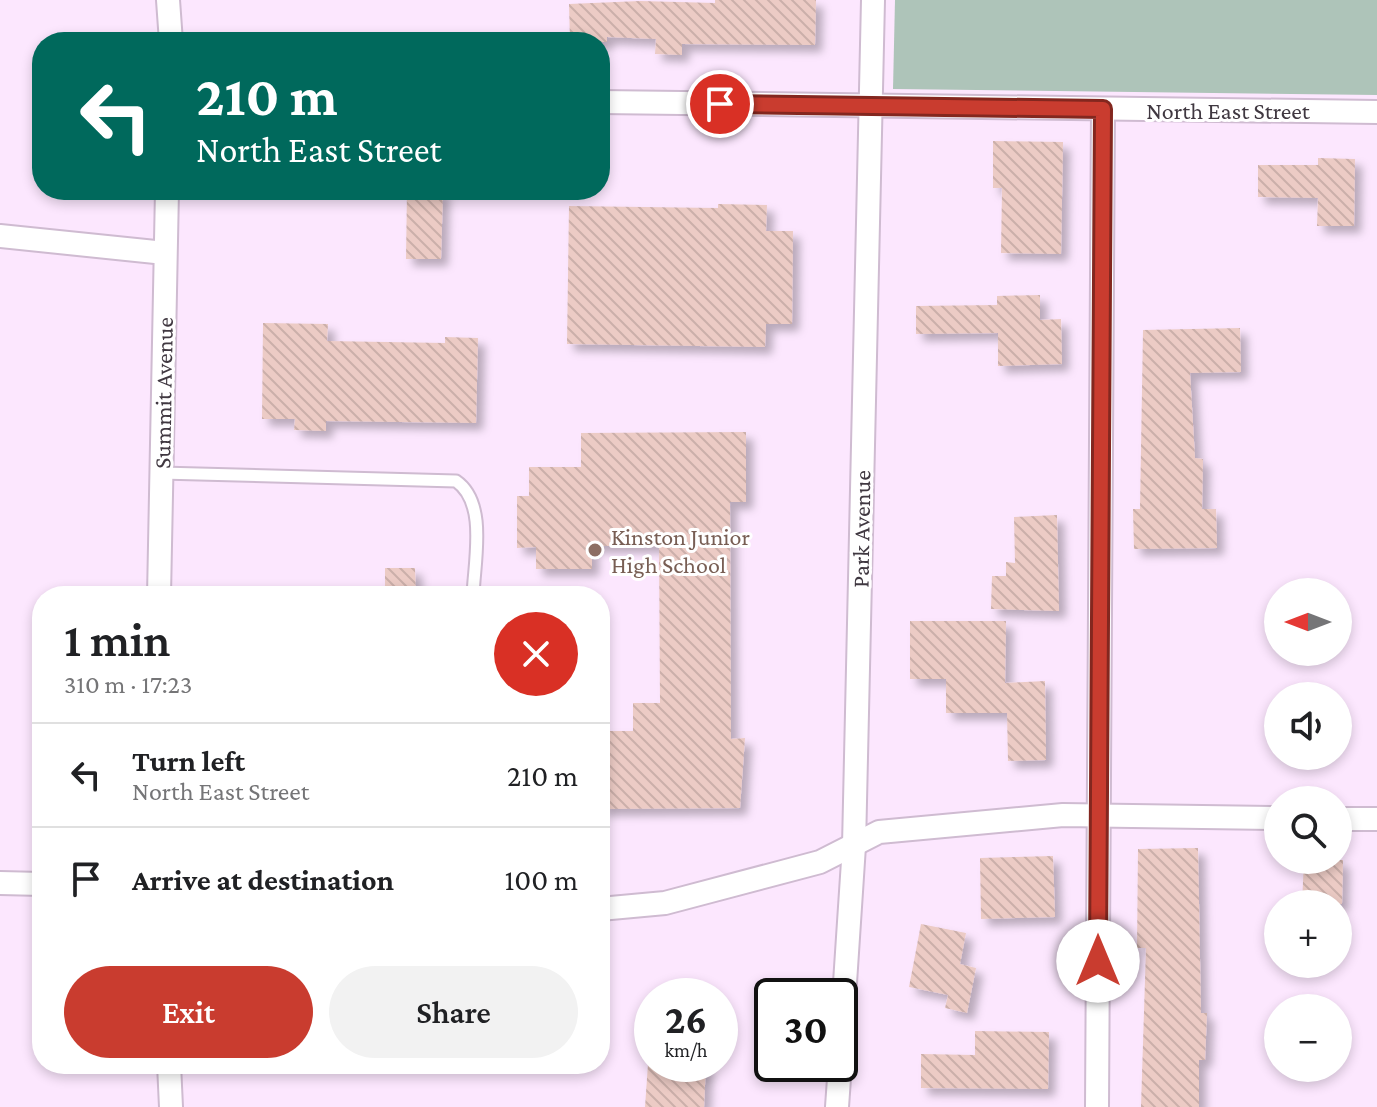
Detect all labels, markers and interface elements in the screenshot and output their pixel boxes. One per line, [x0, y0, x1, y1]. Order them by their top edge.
icon: left [64, 64, 168, 168]
text: 210 m [196, 65, 338, 127]
pin [686, 70, 754, 138]
icon: arrive [698, 82, 742, 126]
street label: North East Street [1146, 97, 1311, 124]
text: North East Street [196, 130, 441, 170]
street label: Summit Avenue [148, 317, 178, 469]
street label: Park Avenue [846, 470, 876, 588]
place label: Kinston Junior High School [611, 523, 750, 578]
marker: Kinston Junior High School [586, 541, 604, 559]
north arrow [1264, 578, 1352, 666]
map controls [1264, 578, 1352, 1082]
button: close [494, 612, 578, 696]
text: 1 min [64, 613, 171, 666]
text: 310 m · 17:23 [64, 670, 192, 699]
button: sound [1264, 682, 1352, 770]
text: Turn left [132, 744, 245, 777]
icon: left [64, 753, 108, 797]
text: 210 m [507, 759, 578, 792]
text: North East Street [132, 777, 309, 806]
button: search [1264, 786, 1352, 874]
icon: arrive [64, 857, 108, 901]
text: Arrive at destination [132, 863, 394, 896]
text: 100 m [504, 863, 578, 896]
button: + [1264, 890, 1352, 978]
position arrow [1056, 919, 1140, 1003]
button: Exit [64, 966, 313, 1058]
button: Share [329, 966, 578, 1058]
speed limit sign: 30 [754, 978, 858, 1082]
button: − [1264, 994, 1352, 1082]
text: 26 [665, 997, 707, 1042]
text: km/h [664, 1039, 708, 1061]

